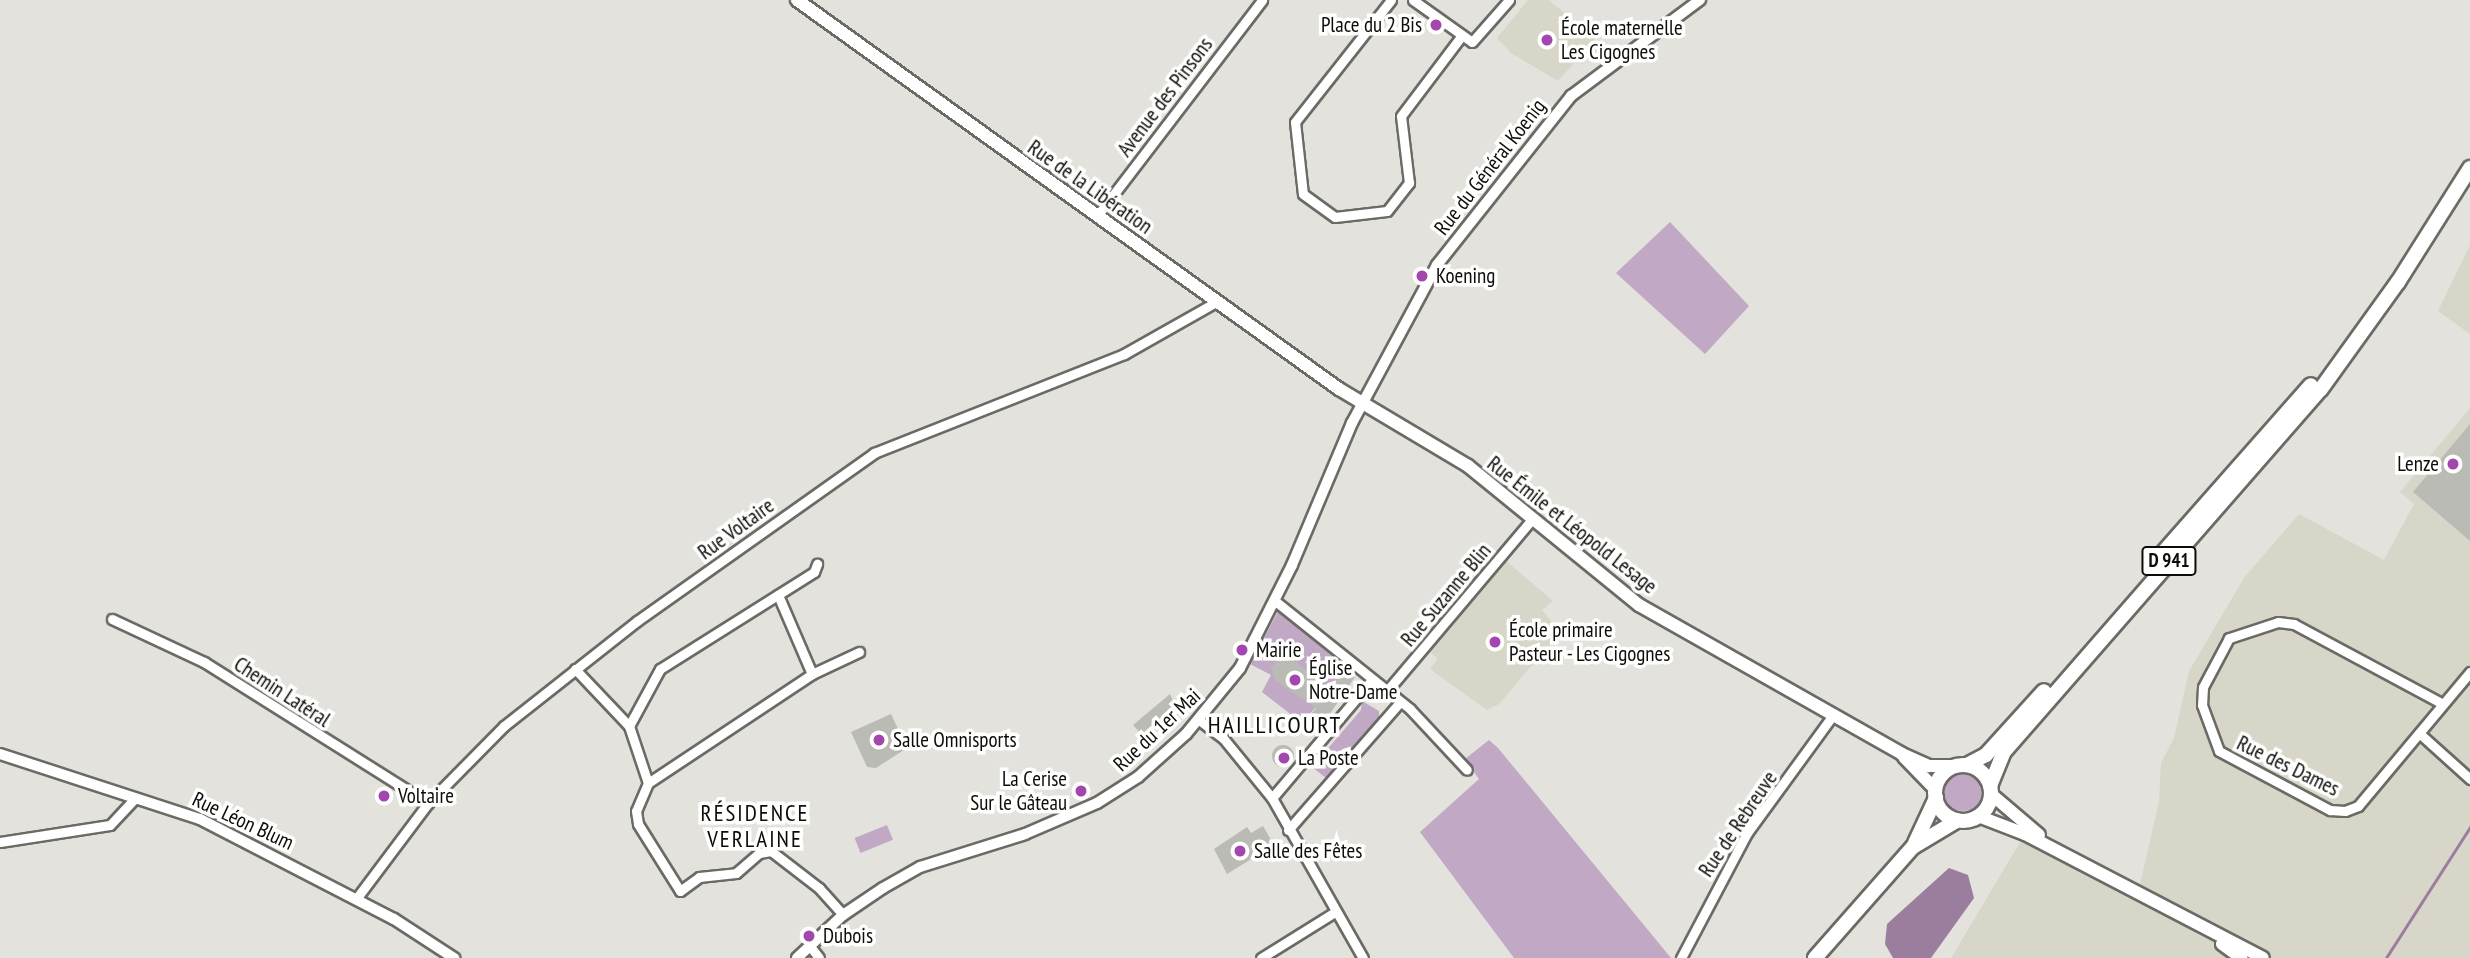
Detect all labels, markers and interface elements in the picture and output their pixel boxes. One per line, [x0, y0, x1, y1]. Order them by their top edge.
place label: Place du 2 Bis [1321, 12, 1422, 38]
place label: École maternelle Les Cigognes [1561, 15, 1683, 65]
marker: Place du 2 Bis [1428, 17, 1444, 33]
street label: Avenue des Pinsons [1112, 32, 1218, 162]
marker: École maternelle Les Cigognes [1539, 32, 1555, 48]
street label: Rue du Général Koenig [1429, 94, 1551, 240]
street label: Rue de la Libération [1023, 135, 1157, 239]
place label: Koening [1436, 263, 1495, 289]
marker: Koening [1414, 268, 1430, 284]
street label: Rue Émile et Léopold Lesage [1482, 451, 1662, 599]
place label: Lenze [2397, 451, 2439, 477]
marker: Lenze [2445, 456, 2461, 472]
street label: Rue Voltaire [693, 493, 779, 565]
street label: Rue Suzanne Blin [1396, 538, 1496, 652]
road number: D 941 [2141, 546, 2197, 576]
place label: École primaire Pasteur - Les Cigognes [1509, 617, 1672, 667]
marker: École primaire Pasteur - Les Cigognes [1487, 634, 1503, 650]
place label: Mairie [1256, 637, 1301, 663]
marker: Mairie [1234, 642, 1250, 658]
street label: Chemin Latéral [229, 652, 335, 732]
place label: Église Notre-Dame [1309, 655, 1397, 705]
marker: Église Notre-Dame [1287, 672, 1303, 688]
street label: Rue du 1er Mai [1108, 683, 1206, 777]
district label: HAILLICOURT [1209, 711, 1341, 739]
place label: Salle Omnisports [893, 727, 1017, 753]
street label: Rue des Dames [2233, 730, 2343, 802]
marker: Salle Omnisports [871, 732, 887, 748]
place label: La Poste [1298, 745, 1359, 771]
marker: La Poste [1276, 750, 1292, 766]
place label: La Cerise Sur le Gâteau [970, 766, 1067, 816]
street label: Rue de Rebreuve [1693, 766, 1783, 882]
place label: Voltaire [398, 783, 454, 809]
marker: La Cerise Sur le Gâteau [1073, 783, 1089, 799]
street label: Rue Léon Blum [188, 787, 298, 855]
marker: Voltaire [376, 788, 392, 804]
district label: RÉSIDENCE VERLAINE [702, 799, 808, 853]
place label: Salle des Fêtes [1254, 838, 1362, 864]
marker: Salle des Fêtes [1232, 843, 1248, 859]
place label: Dubois [823, 923, 873, 949]
marker: Dubois [801, 928, 817, 944]

